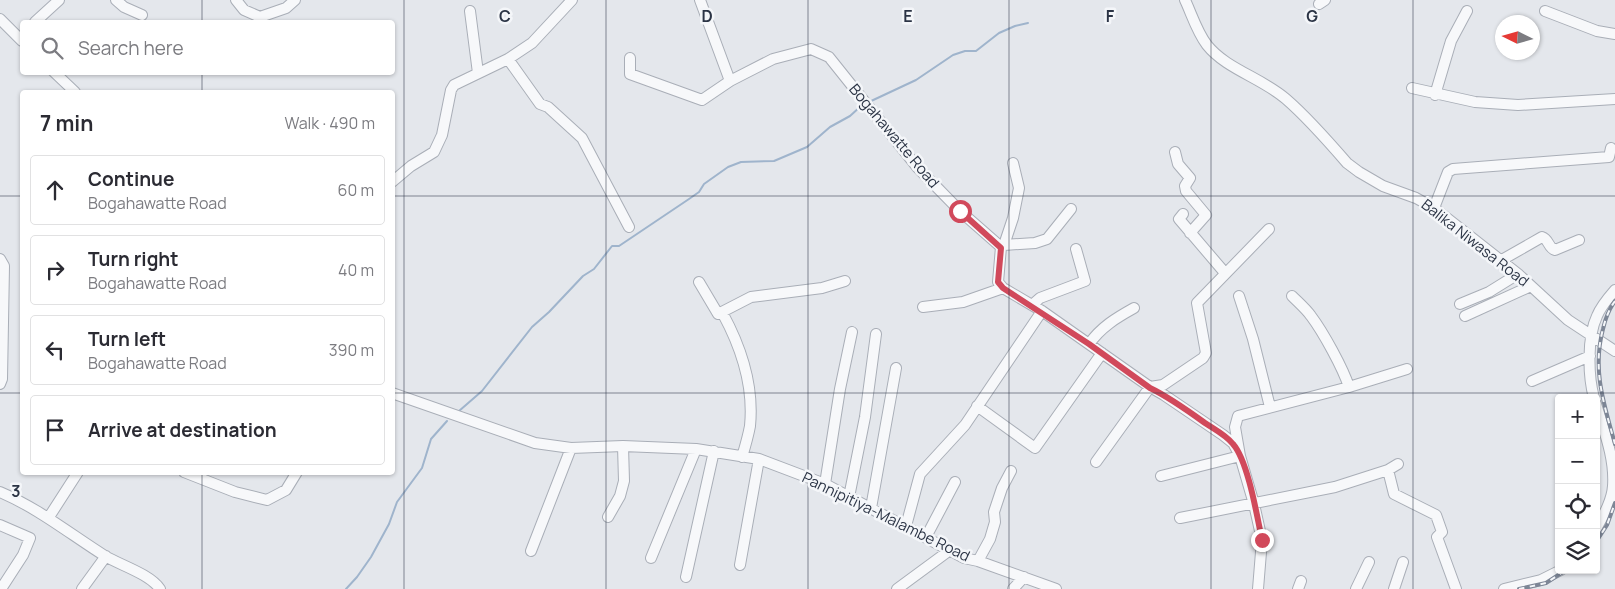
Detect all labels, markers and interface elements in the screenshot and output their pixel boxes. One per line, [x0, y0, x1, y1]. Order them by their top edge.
text: C [499, 5, 511, 27]
text: D [701, 5, 713, 27]
text: E [903, 5, 913, 27]
text: F [1106, 5, 1115, 27]
text: G [1306, 5, 1318, 27]
north arrow [1495, 15, 1540, 60]
search box [20, 20, 395, 75]
icon: search [38, 34, 66, 62]
text: Search here [78, 35, 184, 61]
street label: Bogahawatte Road [845, 79, 944, 192]
text: 7 min [40, 109, 93, 137]
text: Walk · 490 m [284, 112, 375, 134]
text: Continue [88, 166, 174, 192]
icon: ahead [41, 176, 69, 204]
text: 60 m [338, 179, 374, 201]
text: Bogahawatte Road [88, 192, 227, 214]
street label: Balika Niwasa Road [1417, 194, 1533, 291]
route start [949, 200, 972, 223]
text: Turn right [88, 246, 178, 272]
icon: right [41, 256, 69, 284]
text: 40 m [338, 259, 374, 281]
text: Bogahawatte Road [88, 272, 227, 294]
text: Turn left [88, 326, 166, 352]
icon: left [41, 336, 69, 364]
text: 390 m [329, 339, 374, 361]
text: Bogahawatte Road [88, 352, 227, 374]
map controls [1555, 394, 1600, 574]
button: + [1555, 394, 1600, 439]
icon: arrive [41, 416, 69, 444]
text: Arrive at destination [88, 417, 277, 443]
button: − [1555, 439, 1600, 484]
street label: Pannipitiya-Malambe Road [799, 467, 974, 566]
text: 3 [11, 480, 21, 502]
button: locate [1555, 484, 1600, 529]
route end [1251, 529, 1274, 552]
button: layers [1555, 529, 1600, 574]

